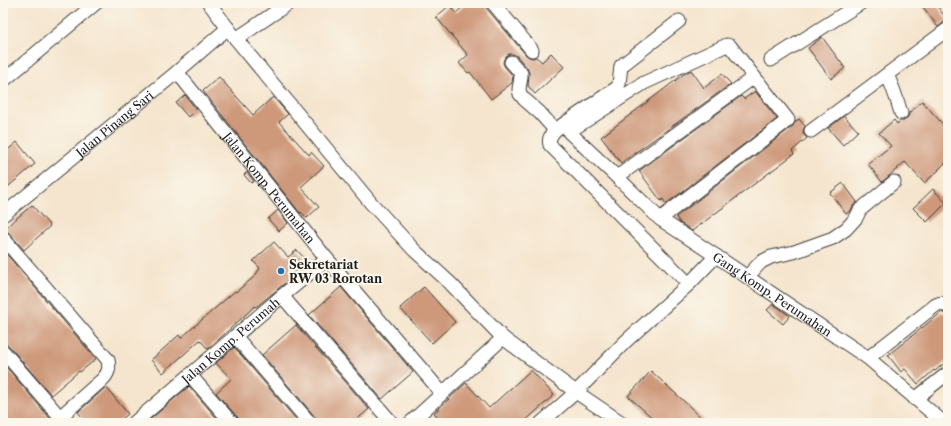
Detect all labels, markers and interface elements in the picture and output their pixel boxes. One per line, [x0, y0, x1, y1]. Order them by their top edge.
street label: Jalan Pinang Sari [71, 87, 156, 161]
street label: Jalan Komp. Perumahan [219, 127, 319, 246]
street label: Gang Komp. Perumahan [710, 249, 835, 339]
place label: Sekretariat RW 03 Rorotan [289, 257, 383, 286]
marker: Sekretariat RW 03 Rorotan [276, 266, 286, 276]
street label: Jalan Komp. Perumah [177, 294, 283, 388]

